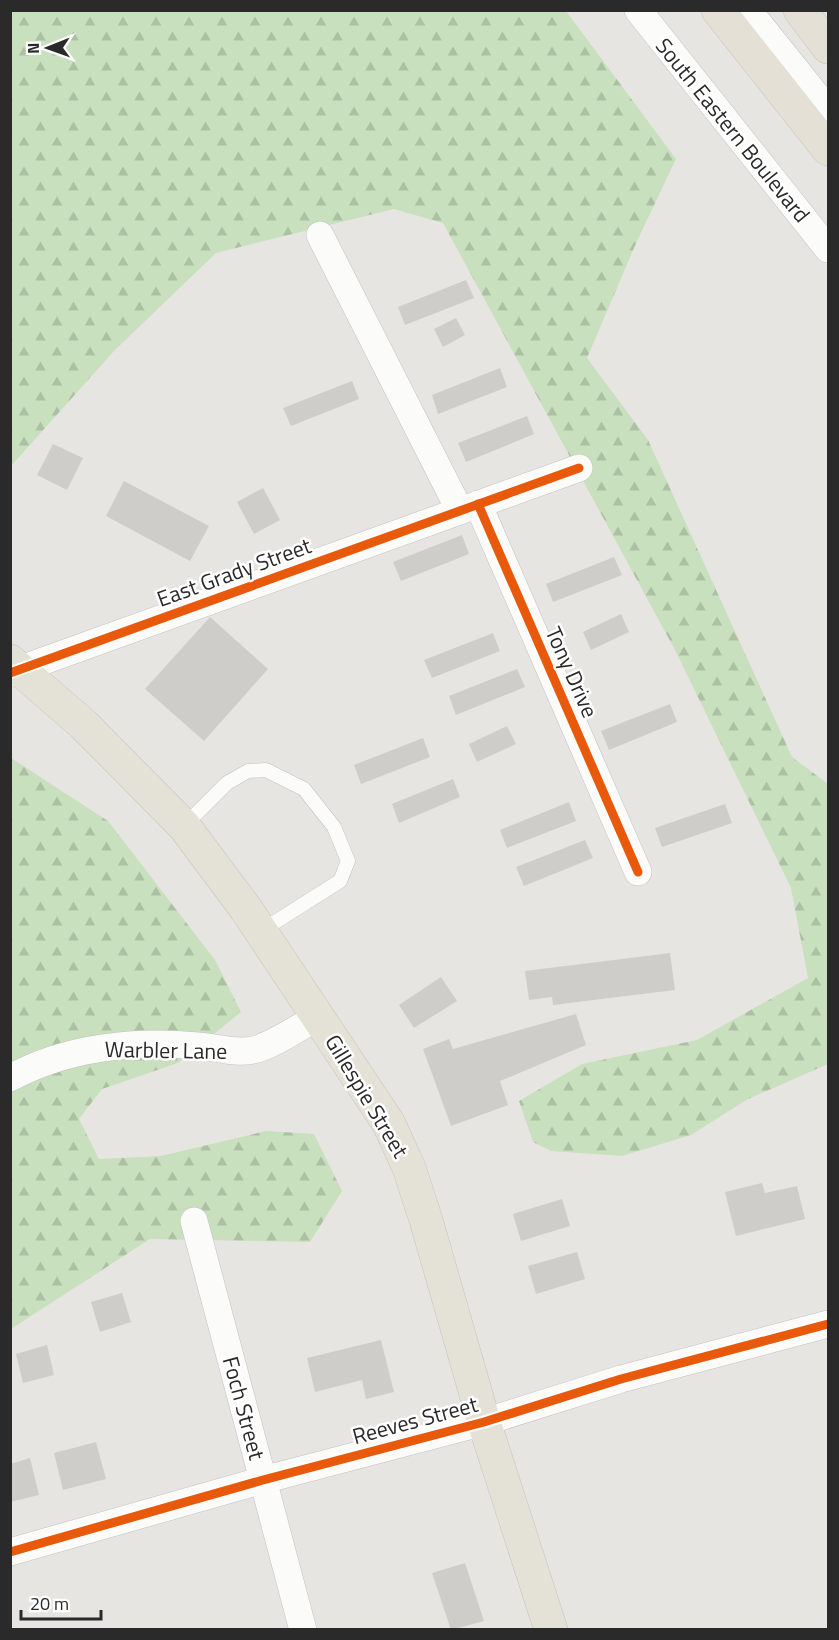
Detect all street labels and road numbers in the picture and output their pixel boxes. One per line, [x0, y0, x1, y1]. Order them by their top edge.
street label: South Eastern Boulevard [648, 30, 818, 230]
street label: East Grady Street [152, 528, 316, 616]
street label: Tony Drive [537, 621, 607, 723]
street label: Gillespie Street [317, 1028, 417, 1165]
street label: Warbler Lane [104, 1032, 228, 1068]
street label: Foch Street [214, 1353, 274, 1464]
street label: Reeves Street [348, 1387, 482, 1453]

